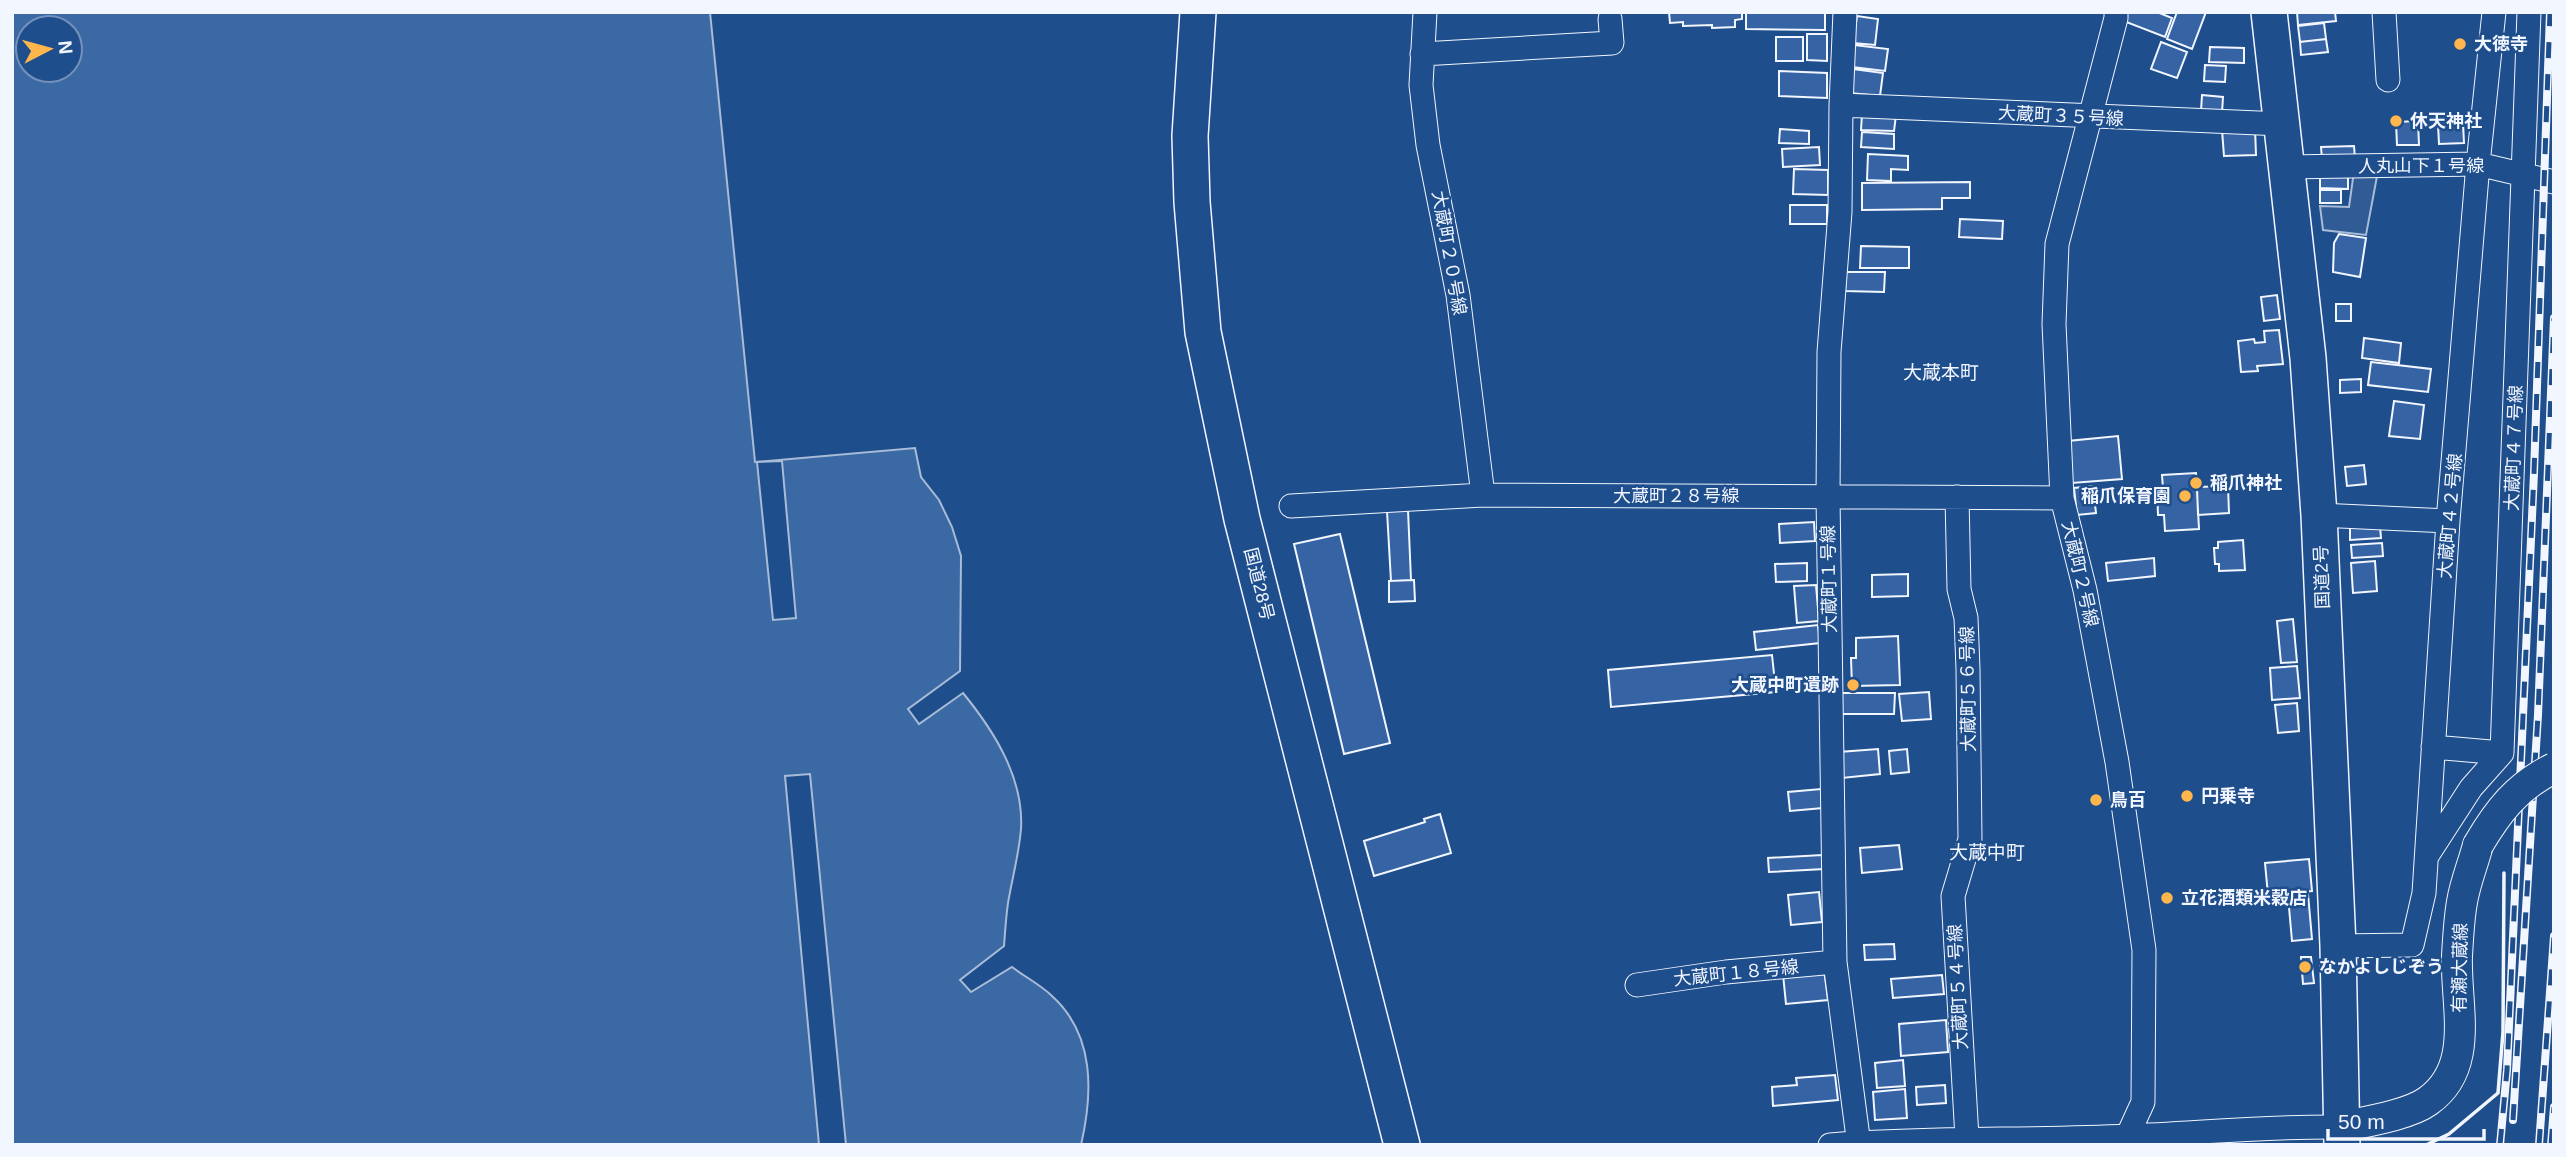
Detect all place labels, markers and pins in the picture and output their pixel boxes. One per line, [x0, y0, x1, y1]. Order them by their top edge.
place label: 大徳寺 [2474, 34, 2528, 54]
marker: 大徳寺 [2452, 36, 2468, 52]
place label: 休天神社 [2410, 111, 2482, 131]
marker: 休天神社 [2388, 113, 2404, 129]
place label: 稲爪神社 [2210, 473, 2282, 493]
marker: 稲爪神社 [2188, 475, 2204, 491]
place label: 稲爪保育園 [2081, 486, 2171, 506]
marker: 稲爪保育園 [2177, 488, 2193, 504]
place label: 大蔵中町遺跡 [1731, 675, 1839, 695]
marker: 大蔵中町遺跡 [1845, 677, 1861, 693]
place label: 円乗寺 [2201, 786, 2255, 806]
marker: 円乗寺 [2179, 788, 2195, 804]
place label: 鳥百 [2110, 790, 2146, 810]
marker: 鳥百 [2088, 792, 2104, 808]
place label: 立花酒類米穀店 [2181, 888, 2307, 908]
marker: 立花酒類米穀店 [2159, 890, 2175, 906]
place label: なかよしじぞう [2319, 957, 2444, 977]
marker: なかよしじぞう [2297, 959, 2313, 975]

